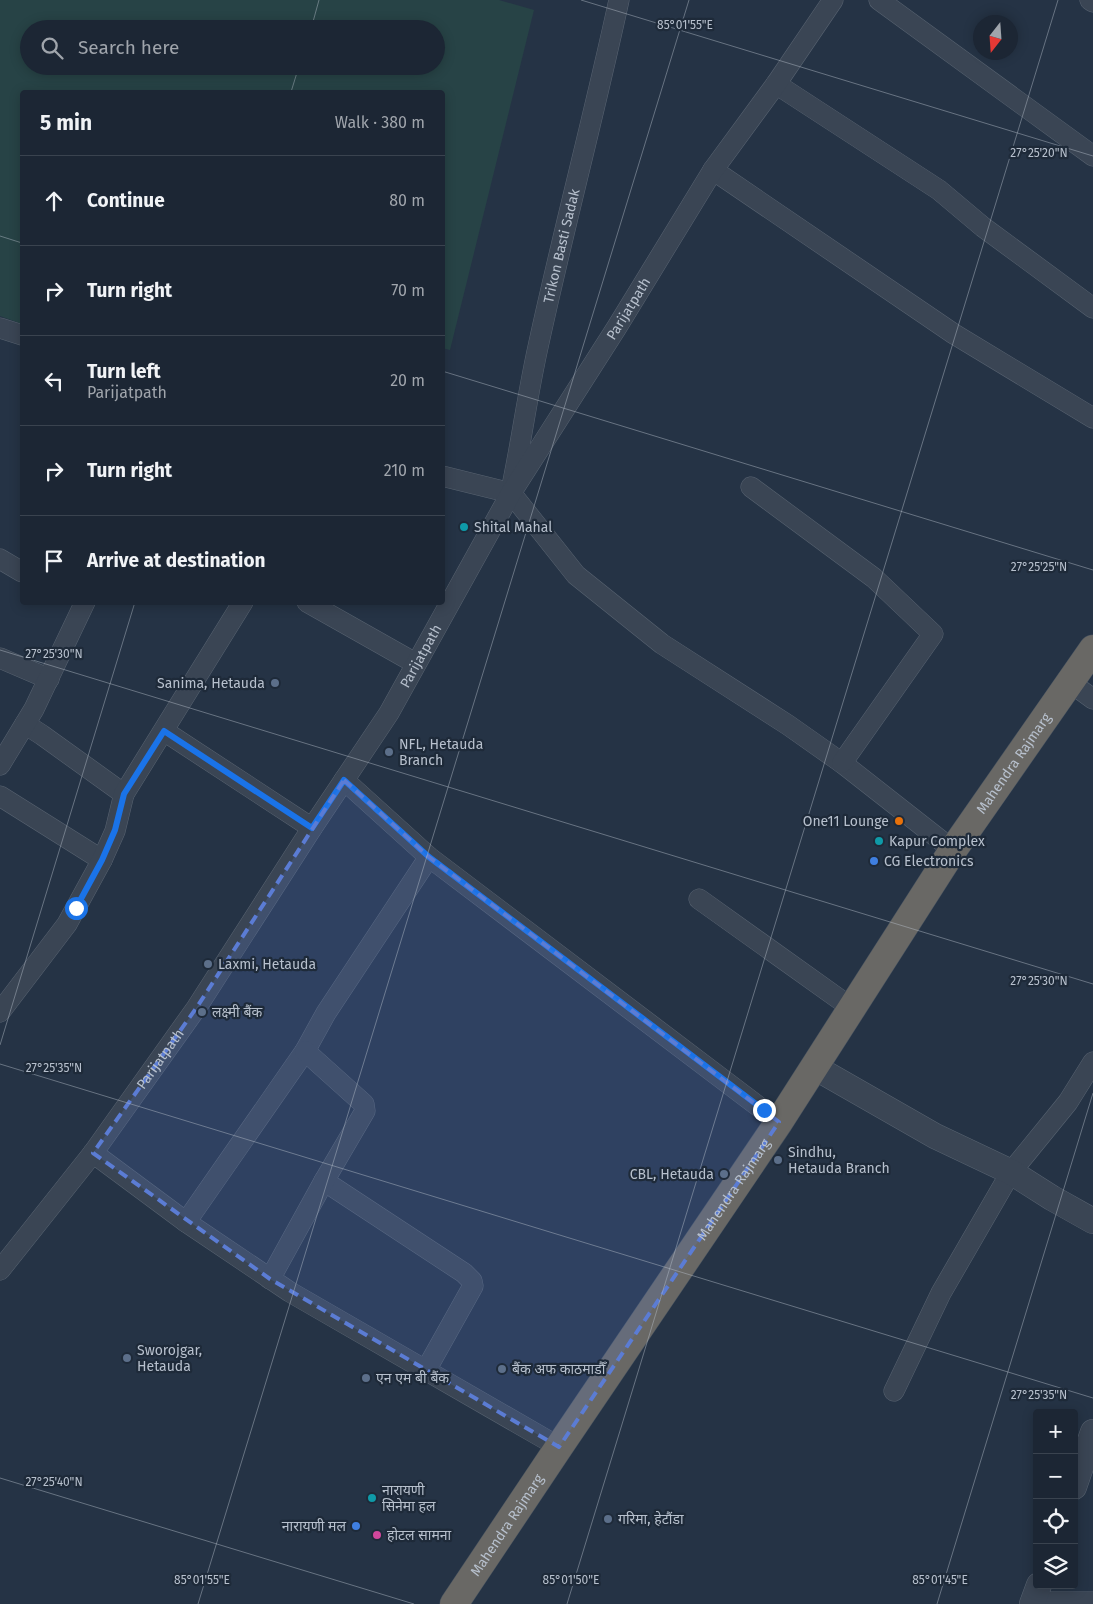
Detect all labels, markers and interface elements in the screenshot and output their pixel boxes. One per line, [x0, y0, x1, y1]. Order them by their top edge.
north arrow [973, 15, 1018, 60]
text: 85°01'55"E [657, 18, 713, 32]
search box [20, 20, 445, 75]
icon: search [38, 34, 66, 62]
text: Search here [78, 36, 179, 59]
text: 5 min [40, 110, 92, 136]
text: Walk · 380 m [335, 113, 425, 132]
text: 27°25'20"N [1010, 146, 1068, 160]
street label: Trikon Basti Sadak [539, 186, 583, 305]
icon: ahead [40, 187, 68, 215]
text: Continue [87, 189, 165, 212]
text: 80 m [389, 191, 425, 210]
street label: Parijatpath [603, 274, 654, 343]
icon: right [40, 277, 68, 305]
text: Turn right [87, 279, 172, 302]
text: 70 m [391, 281, 425, 300]
text: Turn left [87, 360, 161, 383]
icon: left [40, 367, 68, 395]
text: 20 m [390, 371, 425, 390]
text: Parijatpath [87, 383, 167, 402]
icon: right [40, 457, 68, 485]
text: Turn right [87, 459, 172, 482]
text: 210 m [384, 461, 425, 480]
place label: Shital Mahal [474, 519, 552, 536]
marker: Shital Mahal [458, 521, 470, 533]
icon: arrive [40, 547, 68, 575]
text: Arrive at destination [87, 549, 266, 572]
text: 27°25'25"N [1011, 560, 1067, 574]
street label: Parijatpath [396, 621, 445, 691]
text: 27°25'30"N [25, 647, 83, 661]
place label: Sanima, Hetauda [157, 675, 265, 692]
marker: Sanima, Hetauda [269, 677, 281, 689]
street label: Mahendra Rajmarg [972, 709, 1055, 817]
place label: NFL, Hetauda Branch [399, 736, 483, 769]
marker: NFL, Hetauda Branch [383, 746, 395, 758]
place label: One11 Lounge [803, 813, 889, 830]
marker: One11 Lounge [893, 815, 905, 827]
place label: Kapur Complex [889, 833, 985, 850]
marker: Kapur Complex [873, 835, 885, 847]
place label: CG Electronics [884, 853, 974, 870]
marker: CG Electronics [868, 855, 880, 867]
route start [65, 897, 88, 920]
place label: Laxmi, Hetauda [218, 956, 316, 973]
marker: Laxmi, Hetauda [202, 958, 214, 970]
text: 27°25'30"N [1010, 974, 1068, 988]
place label: लक्ष्मी बैंक [212, 1004, 262, 1021]
marker: लक्ष्मी बैंक [196, 1006, 208, 1018]
street label: Parijatpath [133, 1025, 187, 1092]
text: 27°25'35"N [26, 1061, 82, 1075]
route end [753, 1099, 776, 1122]
street label: Mahendra Rajmarg [693, 1135, 774, 1243]
place label: Sindhu, Hetauda Branch [788, 1144, 890, 1177]
marker: Sindhu, Hetauda Branch [772, 1154, 784, 1166]
place label: CBL, Hetauda [630, 1166, 714, 1183]
marker: CBL, Hetauda [718, 1168, 730, 1180]
place label: Sworojgar, Hetauda [137, 1342, 202, 1375]
marker: Sworojgar, Hetauda [121, 1352, 133, 1364]
place label: बैंक अफ काठमाडौँ [512, 1361, 607, 1378]
marker: बैंक अफ काठमाडौँ [496, 1363, 508, 1375]
place label: एन एम बी बैंक [376, 1370, 449, 1387]
marker: एन एम बी बैंक [360, 1372, 372, 1384]
text: 27°25'35"N [1011, 1388, 1067, 1402]
map controls [1033, 1409, 1078, 1589]
button: + [1033, 1409, 1078, 1454]
button: − [1033, 1454, 1078, 1499]
street label: Mahendra Rajmarg [467, 1470, 547, 1579]
text: 27°25'40"N [25, 1475, 83, 1489]
place label: नारायणी सिनेमा हल [382, 1482, 436, 1515]
marker: नारायणी सिनेमा हल [366, 1492, 378, 1504]
button: locate [1033, 1499, 1078, 1544]
place label: गरिमा, हेटौंडा [618, 1510, 684, 1528]
marker: गरिमा, हेटौंडा [602, 1513, 614, 1525]
place label: नारायणी मल [282, 1518, 346, 1535]
marker: नारायणी मल [350, 1520, 362, 1532]
place label: होटल सामना [387, 1527, 452, 1544]
marker: होटल सामना [371, 1529, 383, 1541]
button: layers [1033, 1544, 1078, 1589]
text: 85°01'55"E [174, 1573, 230, 1587]
text: 85°01'50"E [543, 1573, 599, 1587]
text: 85°01'45"E [912, 1573, 968, 1587]

